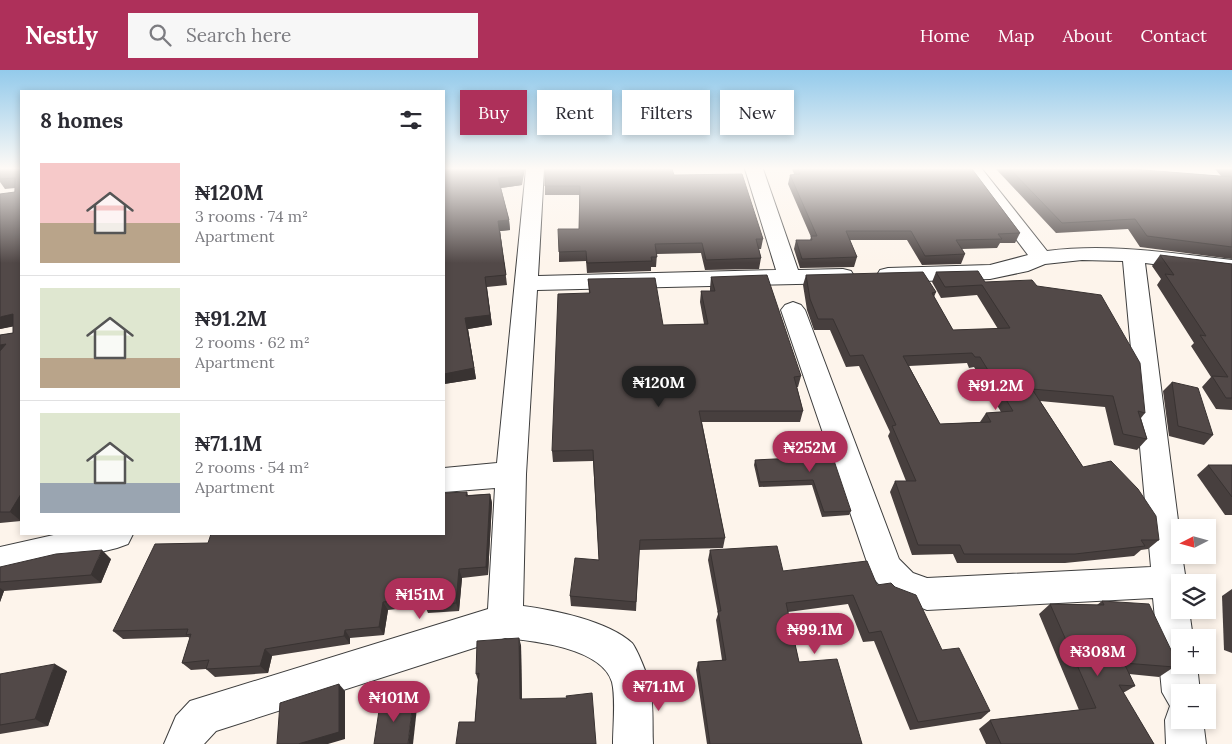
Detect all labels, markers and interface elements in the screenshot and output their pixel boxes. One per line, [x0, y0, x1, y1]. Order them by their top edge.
search box [128, 13, 478, 58]
text: Nestly [25, 20, 98, 51]
icon: search [146, 21, 174, 49]
text: Search here [186, 23, 291, 47]
text: Home [920, 24, 970, 47]
text: Map [998, 24, 1034, 47]
text: About [1062, 24, 1112, 47]
text: Contact [1140, 24, 1207, 47]
chip: Buy [460, 90, 527, 135]
chip: Rent [537, 90, 612, 135]
chip: Filters [622, 90, 710, 135]
chip: New [720, 90, 794, 135]
icon: filters [397, 106, 425, 134]
text: 8 homes [40, 107, 123, 134]
text: ₦120M [195, 179, 264, 206]
icon: home [80, 183, 140, 243]
text: 3 rooms · 74 m² [195, 206, 308, 226]
text: Apartment [195, 226, 275, 246]
text: ₦91.2M [195, 305, 267, 332]
icon: home [80, 308, 140, 368]
text: 2 rooms · 62 m² [195, 332, 310, 352]
text: Apartment [195, 352, 275, 372]
pin: ₦120M [624, 366, 694, 408]
pin: ₦91.2M [955, 368, 1037, 411]
text: ₦120M [633, 372, 685, 392]
text: ₦91.2M [968, 375, 1024, 395]
text: ₦71.1M [195, 430, 262, 457]
pin: ₦252M [775, 430, 845, 473]
icon: home [80, 433, 140, 493]
text: ₦252M [784, 437, 836, 457]
text: 2 rooms · 54 m² [195, 457, 310, 477]
text: Apartment [195, 477, 275, 497]
north arrow [1171, 519, 1216, 564]
map controls [1171, 519, 1216, 729]
button: layers [1171, 574, 1216, 619]
pin: ₦151M [385, 578, 455, 620]
text: ₦151M [396, 584, 444, 604]
pin: ₦99.1M [774, 612, 856, 655]
text: ₦99.1M [787, 619, 843, 639]
button: + [1171, 629, 1216, 674]
pin: ₦308M [1063, 634, 1133, 677]
text: ₦308M [1070, 641, 1126, 661]
pin: ₦71.1M [618, 670, 700, 712]
text: ₦71.1M [633, 676, 685, 696]
pin: ₦101M [359, 680, 429, 723]
button: − [1171, 684, 1216, 729]
text: ₦101M [369, 687, 419, 707]

